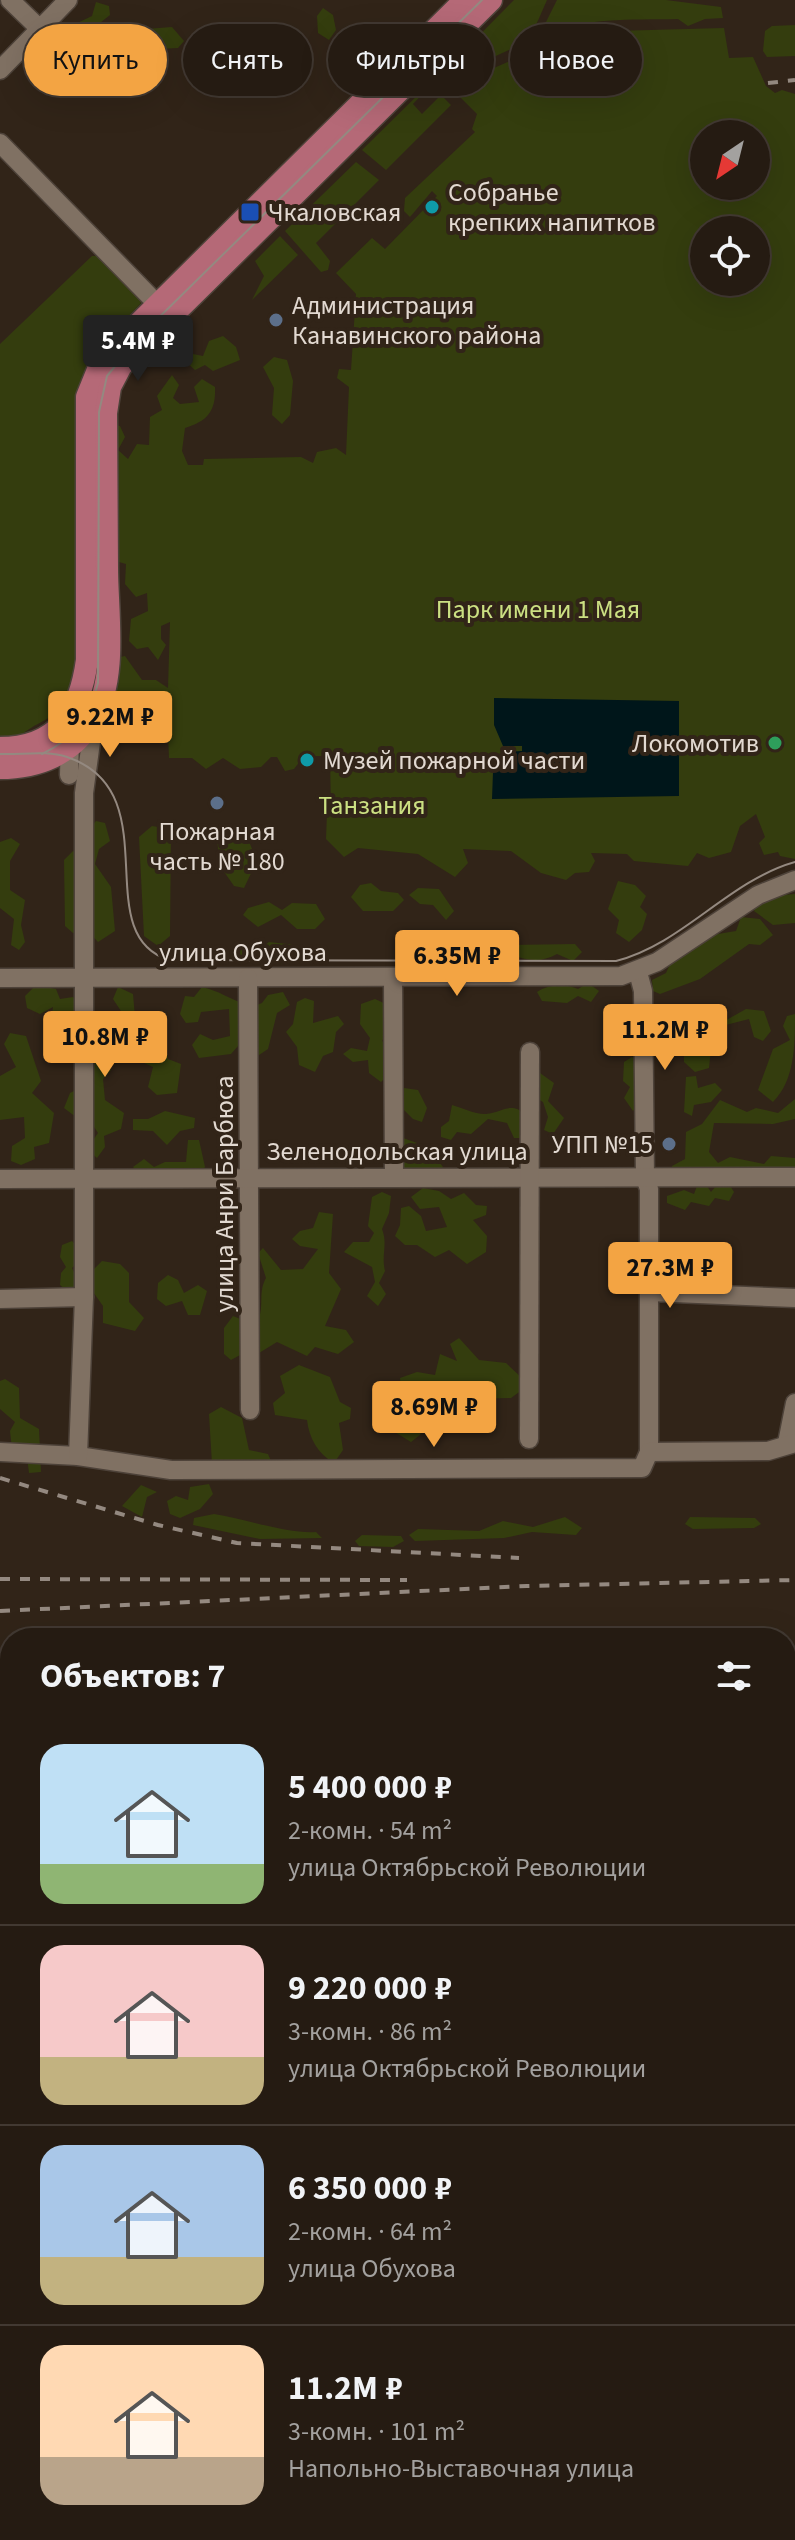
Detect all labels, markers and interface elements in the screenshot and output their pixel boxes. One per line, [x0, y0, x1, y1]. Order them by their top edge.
chip: Купить [24, 24, 167, 96]
chip: Снять [183, 24, 312, 96]
chip: Фильтры [328, 24, 494, 96]
chip: Новое [510, 24, 642, 96]
north arrow [690, 120, 770, 200]
map controls [690, 120, 770, 296]
place label: Собранье крепких напитков [448, 174, 655, 241]
place label: Чкаловская [268, 194, 401, 231]
marker: Собранье крепких напитков [423, 198, 441, 216]
marker: Чкаловская [239, 201, 261, 223]
button: locate [690, 216, 770, 296]
place label: Администрация Канавинского района [292, 287, 541, 354]
marker: Администрация Канавинского района [267, 311, 285, 329]
pin: 5.4M ₽ [73, 315, 203, 383]
text: 5.4M ₽ [101, 322, 175, 359]
park label: Парк имени 1 Мая [436, 591, 640, 628]
pin: 9.22M ₽ [36, 691, 184, 759]
text: 9.22M ₽ [66, 698, 154, 735]
place label: Локомотив [632, 725, 759, 762]
marker: Локомотив [766, 734, 784, 752]
place label: Музей пожарной части [323, 742, 585, 779]
marker: Музей пожарной части [298, 751, 316, 769]
park label: Танзания [318, 787, 426, 824]
marker: Пожарная часть № 180 [208, 794, 226, 812]
place label: Пожарная часть № 180 [149, 813, 285, 880]
pin: 6.35M ₽ [383, 930, 531, 998]
street label: улица Обухова [159, 934, 327, 971]
text: 6.35M ₽ [413, 937, 501, 974]
pin: 11.2M ₽ [591, 1004, 739, 1072]
pin: 10.8M ₽ [31, 1011, 179, 1079]
text: 11.2M ₽ [621, 1011, 709, 1048]
text: 10.8M ₽ [61, 1018, 149, 1055]
street label: улица Анри Барбюса [206, 1075, 243, 1313]
place label: УПП №15 [552, 1126, 653, 1163]
street label: Зеленодольская улица [266, 1133, 528, 1170]
marker: УПП №15 [660, 1135, 678, 1153]
pin: 27.3M ₽ [596, 1242, 744, 1310]
text: 27.3M ₽ [626, 1249, 714, 1286]
pin: 8.69M ₽ [360, 1381, 508, 1449]
text: 8.69M ₽ [390, 1388, 478, 1425]
text: Объектов: 7 [40, 1652, 225, 1701]
icon: filters [712, 1654, 756, 1698]
text: 5 400 000 ₽ [288, 1763, 452, 1812]
icon: home [104, 1776, 200, 1872]
text: 2-комн. · 54 m² [288, 1812, 452, 1849]
text: улица Октябрьской Революции [288, 1849, 646, 1886]
text: 9 220 000 ₽ [288, 1964, 452, 2013]
icon: home [104, 1977, 200, 2073]
text: 3-комн. · 86 m² [288, 2013, 452, 2050]
text: улица Октябрьской Революции [288, 2050, 646, 2087]
text: 6 350 000 ₽ [288, 2164, 452, 2213]
icon: home [104, 2177, 200, 2273]
text: 2-комн. · 64 m² [288, 2213, 452, 2250]
text: улица Обухова [288, 2250, 456, 2287]
text: 11.2M ₽ [288, 2364, 403, 2413]
icon: home [104, 2377, 200, 2473]
text: 3-комн. · 101 m² [288, 2413, 465, 2450]
text: Напольно-Выставочная улица [288, 2450, 634, 2487]

